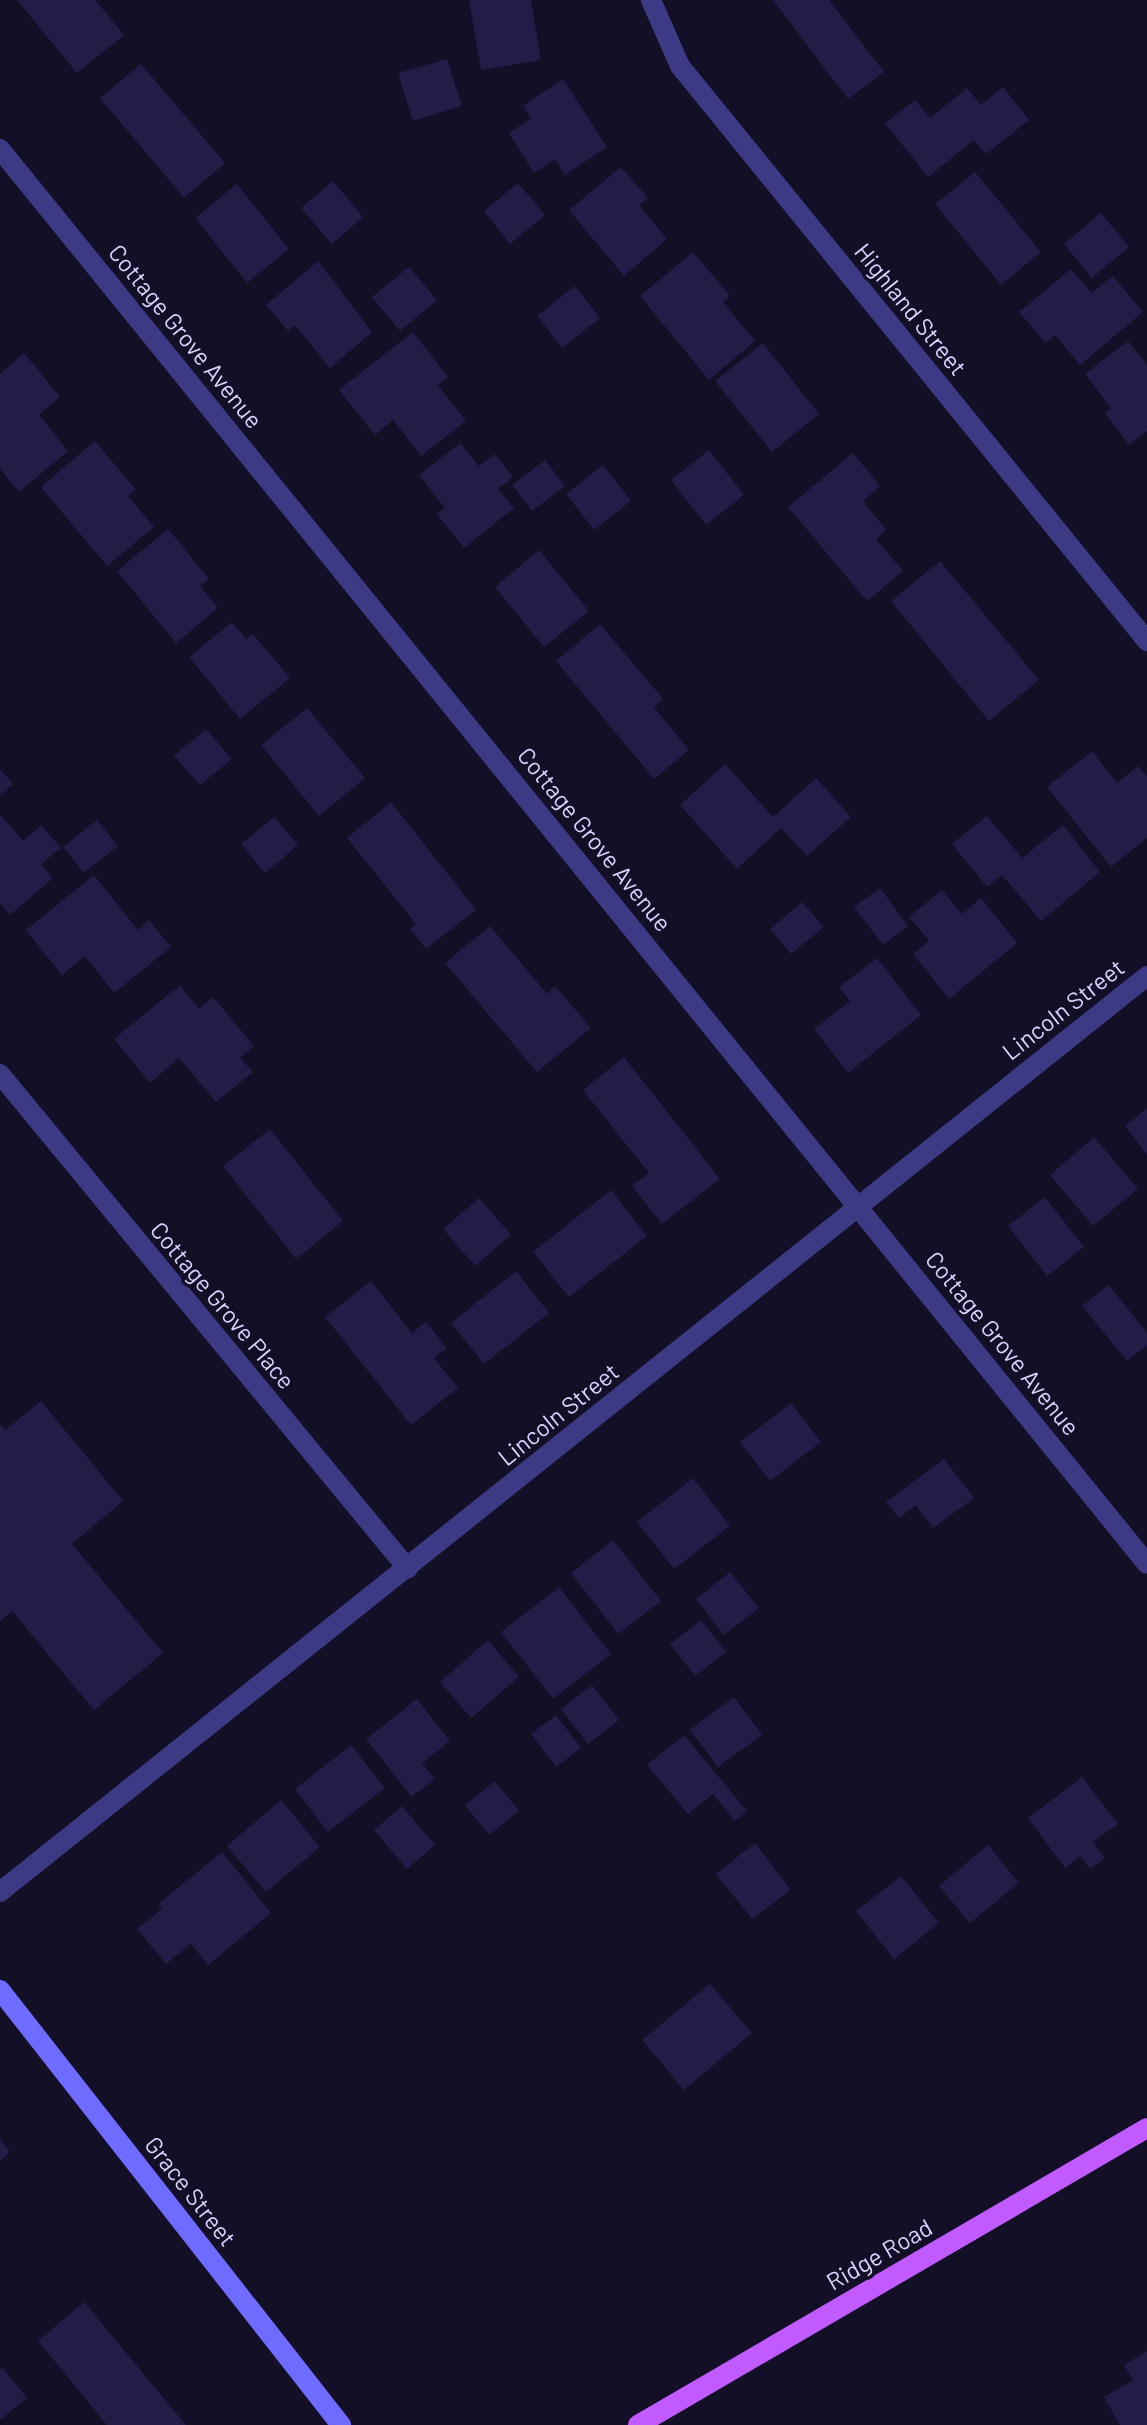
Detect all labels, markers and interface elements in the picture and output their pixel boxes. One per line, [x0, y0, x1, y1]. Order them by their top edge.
street label: Highland Street [849, 237, 973, 381]
street label: Cottage Grove Avenue [103, 238, 269, 434]
street label: Cottage Grove Avenue [512, 741, 678, 937]
street label: Lincoln Street [996, 952, 1130, 1066]
street label: Cottage Grove Place [145, 1216, 301, 1394]
street label: Cottage Grove Avenue [920, 1245, 1086, 1441]
street label: Lincoln Street [492, 1357, 624, 1471]
street label: Grace Street [139, 2130, 243, 2252]
street label: Ridge Road [821, 2212, 937, 2296]

